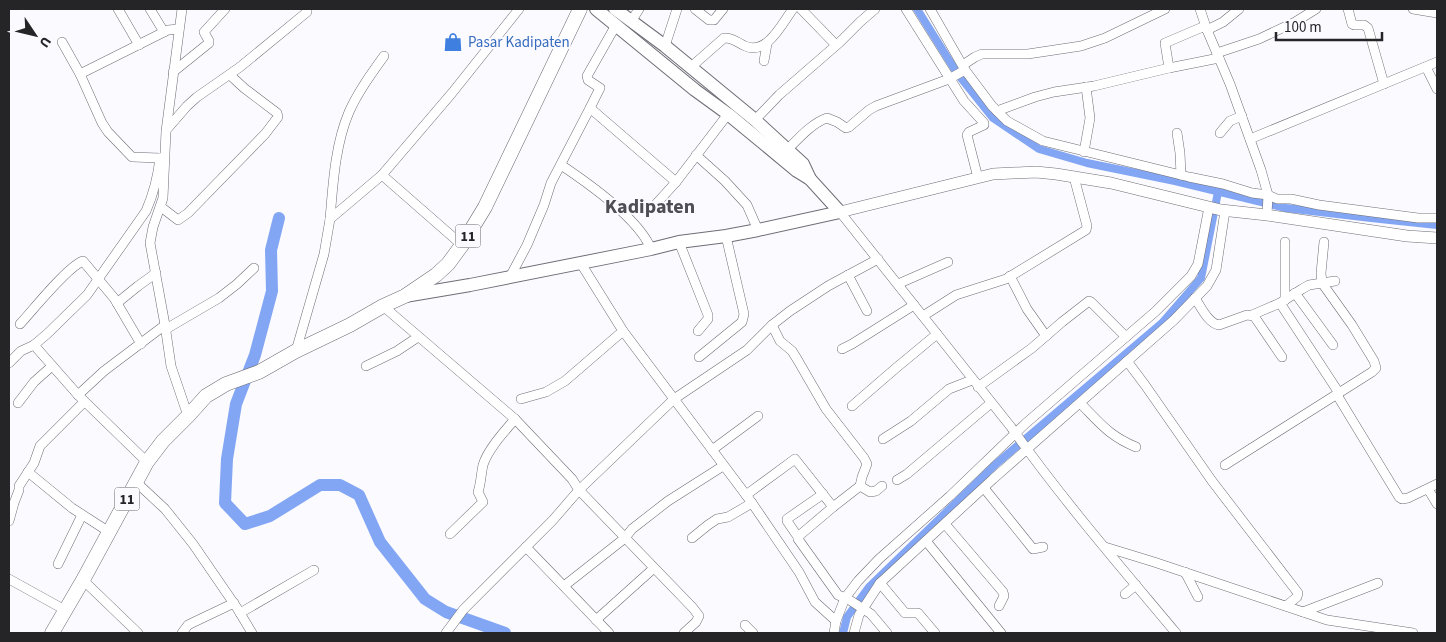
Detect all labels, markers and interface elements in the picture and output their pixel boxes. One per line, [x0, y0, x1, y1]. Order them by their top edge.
north arrow [10, 10, 60, 60]
scale bar [1276, 10, 1382, 42]
text: 100 m [1284, 17, 1322, 38]
shop icon: Pasar Kadipaten [442, 31, 464, 53]
text: U [34, 32, 56, 51]
place label: Pasar Kadipaten [468, 32, 570, 53]
district label: Kadipaten [605, 193, 695, 221]
road number: 11 [456, 225, 480, 248]
road number: 11 [114, 488, 140, 510]

